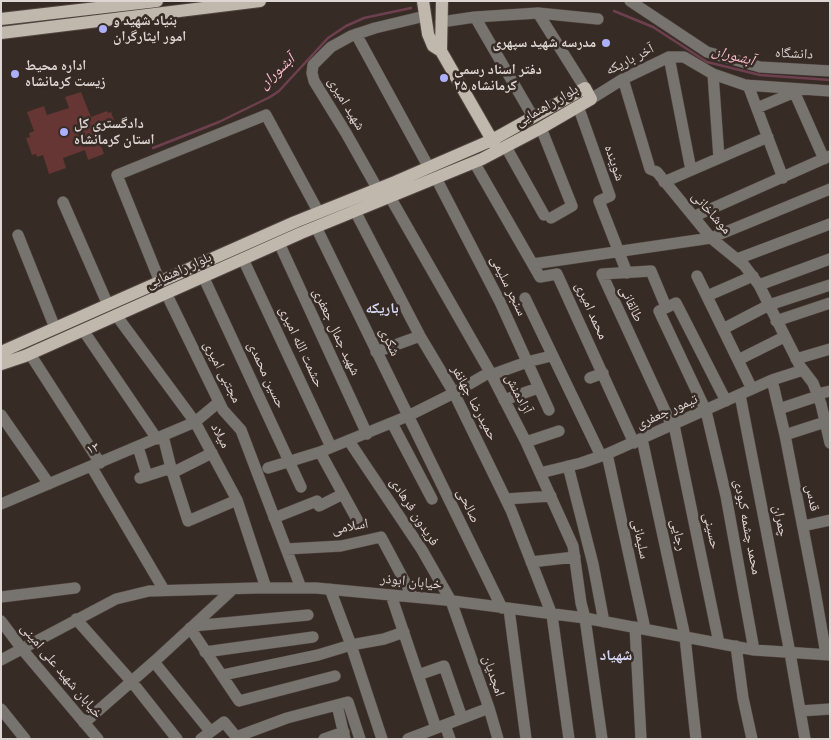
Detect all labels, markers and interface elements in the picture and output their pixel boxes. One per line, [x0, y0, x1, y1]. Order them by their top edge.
place label: بنیاد شهید و امور ایثارگران [113, 13, 186, 46]
marker: بنیاد شهید و امور ایثارگران [97, 23, 109, 35]
place label: مدرسه شهید سپهری [492, 35, 596, 51]
marker: مدرسه شهید سپهری [600, 37, 612, 49]
street label: آخر باریکه [603, 41, 657, 79]
water label: آبشوران [710, 42, 756, 70]
street label: دانشگاه [775, 45, 813, 63]
water label: آبشوران [255, 51, 299, 93]
place label: اداره محیط زیست کرمانشاه [25, 58, 106, 90]
place label: دفتر اسناد رسمی ۲۵ کرمانشاه [454, 62, 542, 94]
marker: اداره محیط زیست کرمانشاه [9, 68, 21, 80]
marker: دفتر اسناد رسمی ۲۵ کرمانشاه [438, 72, 450, 84]
street label: شهید امیری [324, 74, 368, 134]
street label: بلوار راهنمایی [513, 81, 581, 131]
place label: دادگستری کل استان کرمانشاه [74, 116, 155, 148]
marker: دادگستری کل استان کرمانشاه [58, 126, 70, 138]
street label: شوینده [600, 143, 628, 183]
street label: موشاخانی [687, 188, 735, 238]
street label: بلوار راهنمایی [144, 249, 214, 293]
street label: سنجر سلیمی [486, 253, 530, 319]
street label: محمد امیری [571, 280, 611, 342]
street label: طالقانی [615, 283, 647, 325]
street label: شهید جمال جعفری [308, 286, 364, 378]
district label: باریکه [365, 300, 399, 318]
street label: حشمت الله امیری [275, 304, 327, 390]
street label: شکری [375, 325, 403, 359]
street label: مجتبی امیری [199, 338, 245, 406]
street label: حسین محمدی [243, 339, 289, 411]
street label: حمیدرضا جهانفر [447, 363, 501, 443]
street label: آزادمنش [501, 371, 535, 417]
street label: تیمور جعفری [634, 391, 700, 433]
street label: میلاد [207, 421, 233, 451]
street label: ۱۳ [84, 439, 102, 459]
street label: فریدون فرهادی [386, 475, 442, 549]
street label: محمد چشمه کبودی [730, 478, 764, 576]
street label: قدس [801, 483, 823, 513]
street label: صالحی [452, 486, 484, 526]
street label: چمران [769, 504, 791, 538]
street label: حسینی [699, 511, 723, 551]
street label: اسلامی [330, 516, 370, 538]
street label: سلیمانی [628, 517, 652, 561]
street label: رجایی [666, 517, 690, 553]
street label: خیابان ابوذر [379, 570, 443, 594]
street label: خیابان شهید علی امینی [16, 620, 106, 722]
district label: شهیاد [600, 647, 632, 665]
street label: امجدیان [478, 653, 508, 699]

